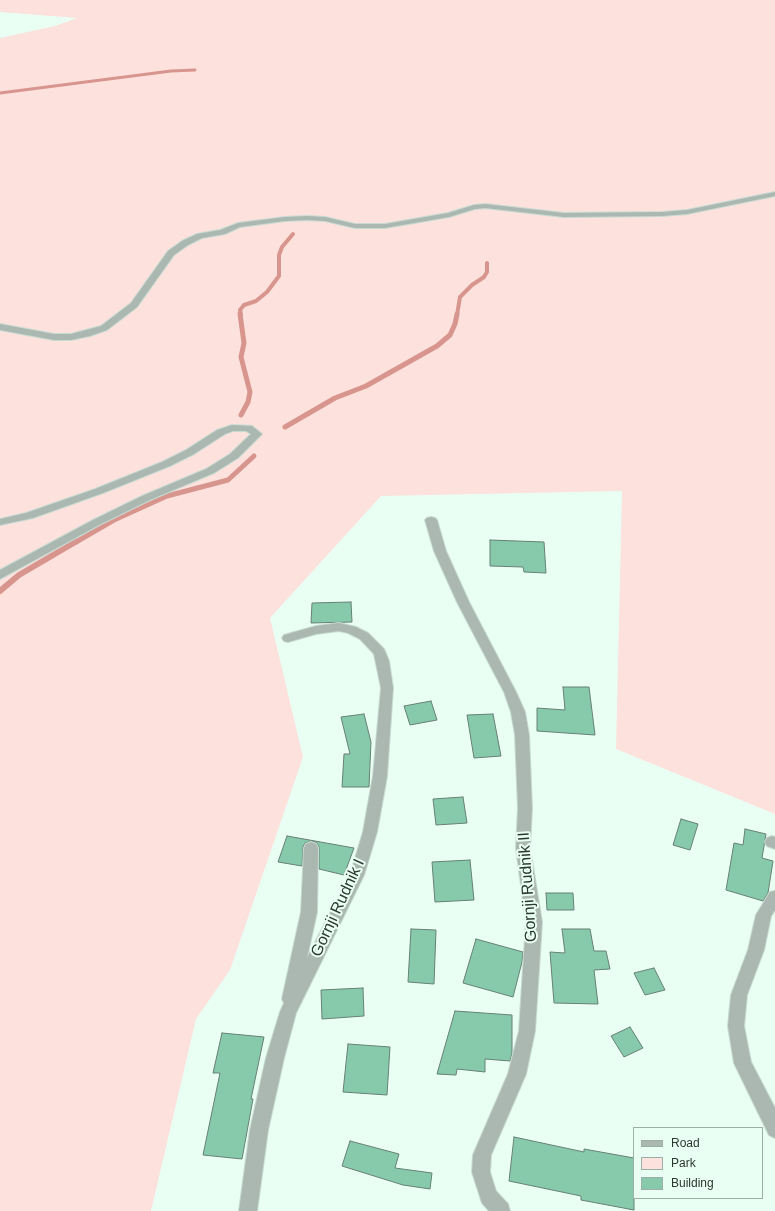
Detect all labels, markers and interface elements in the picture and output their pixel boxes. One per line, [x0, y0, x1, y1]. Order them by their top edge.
street label: Gornji Rudnik II [515, 831, 541, 943]
street label: Gornji Rudnik I [307, 856, 369, 960]
legend [633, 1127, 763, 1199]
text: Road [671, 1136, 700, 1150]
text: Park [671, 1156, 696, 1170]
text: Building [671, 1176, 714, 1190]

